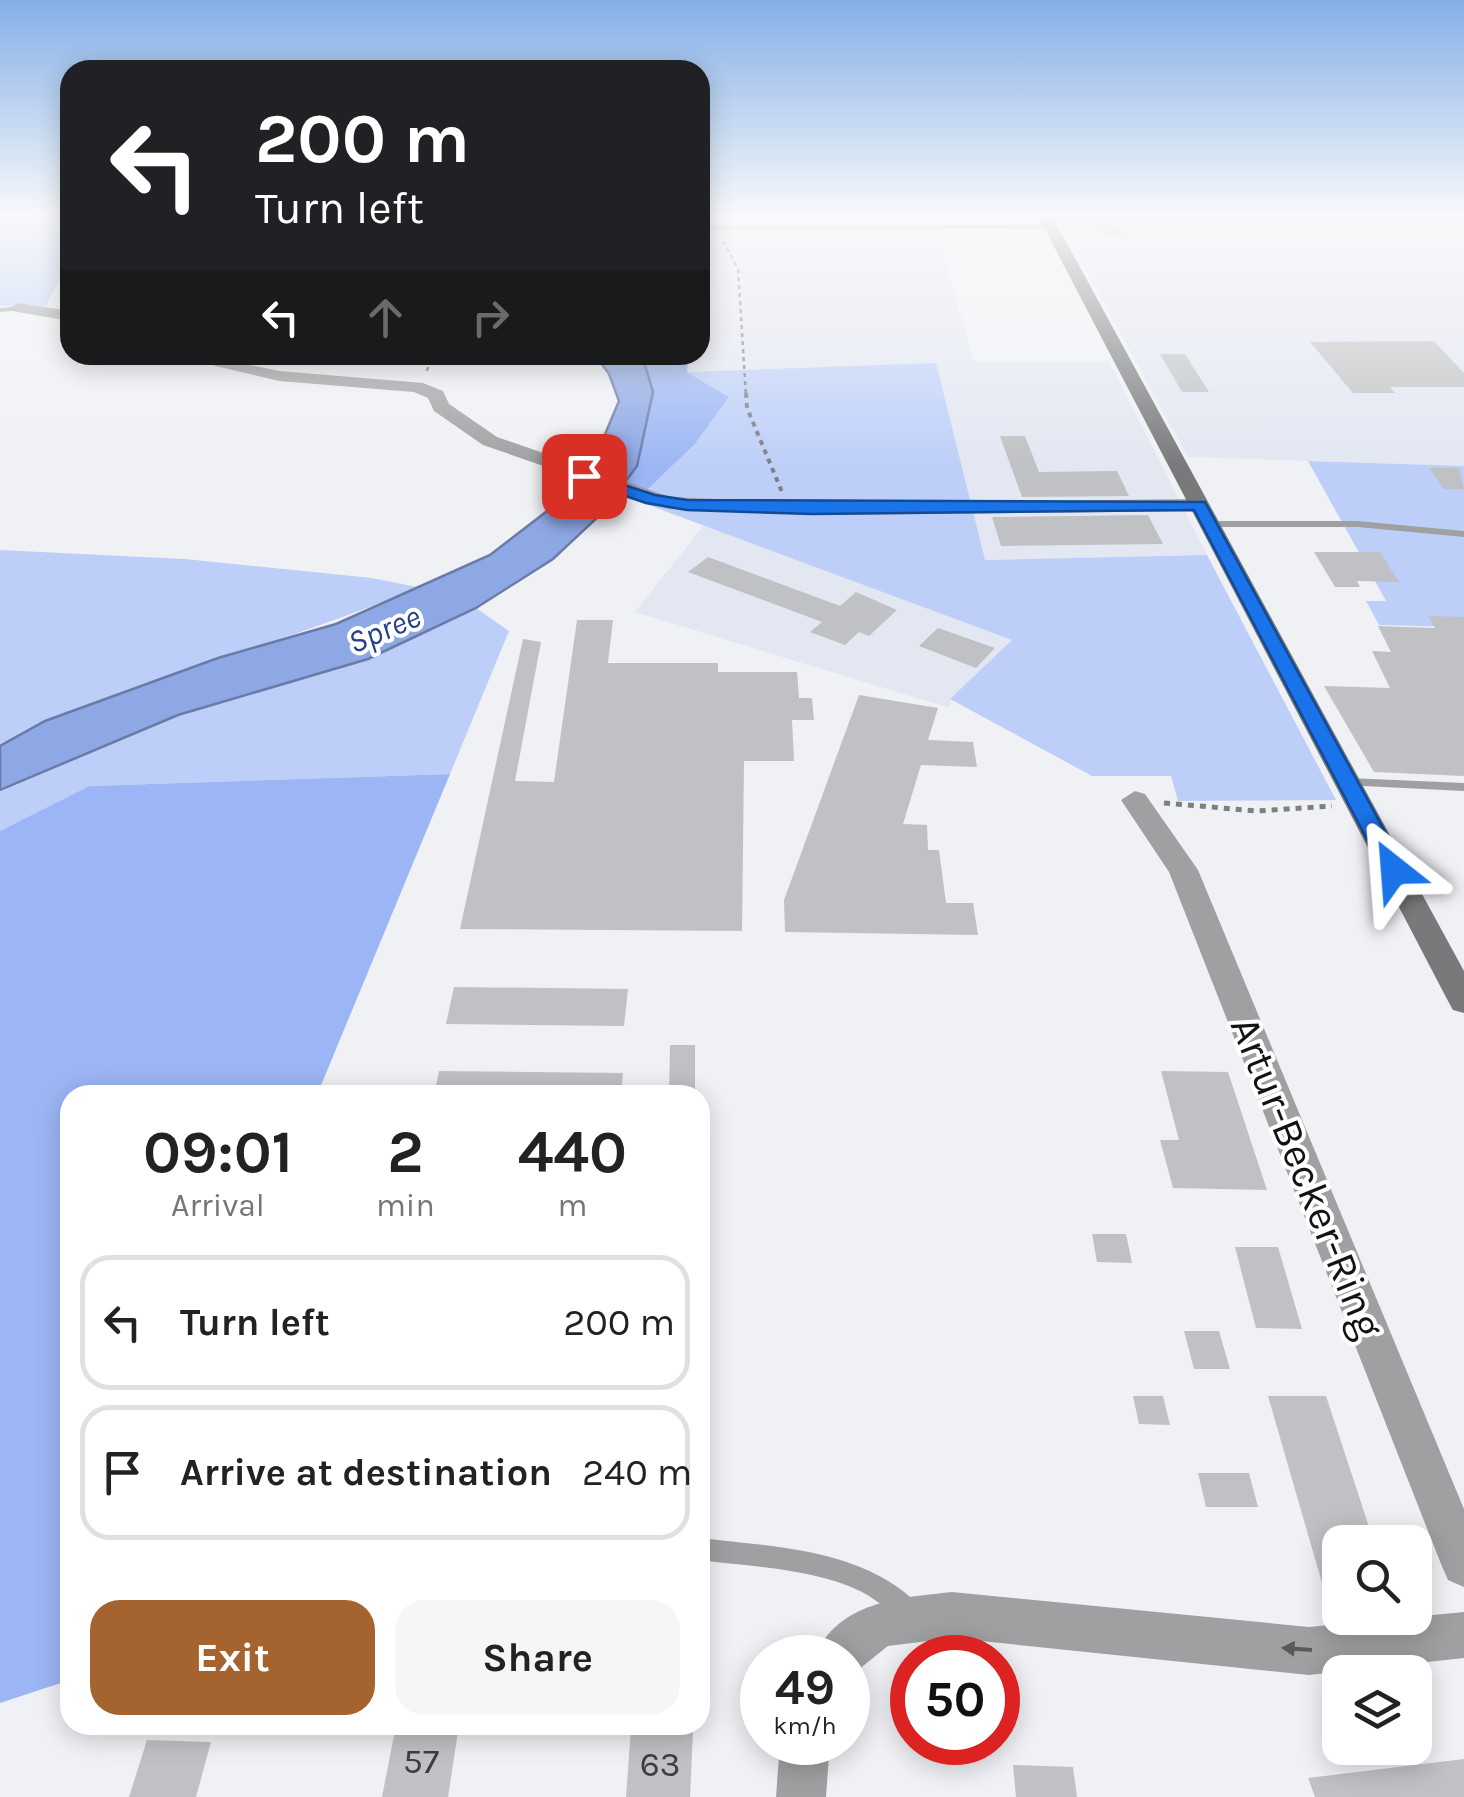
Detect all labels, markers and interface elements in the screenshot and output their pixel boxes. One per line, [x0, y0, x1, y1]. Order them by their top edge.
text: 200 m [255, 98, 470, 180]
icon: left [90, 100, 220, 230]
text: Turn left [255, 182, 424, 234]
icon: left [253, 290, 308, 345]
icon: ahead [358, 290, 413, 345]
icon: right [463, 290, 518, 345]
pin [542, 434, 627, 519]
icon: arrive [557, 449, 612, 504]
water label: Spree [342, 598, 426, 661]
position arrow [1342, 818, 1446, 922]
street label: Artur-Becker-Ring [1220, 1009, 1394, 1346]
text: 09:01 [143, 1117, 293, 1187]
text: 2 [387, 1117, 423, 1187]
text: 440 [518, 1117, 627, 1187]
text: Arrival [171, 1187, 265, 1224]
text: min [376, 1187, 435, 1224]
text: m [557, 1187, 587, 1224]
icon: left [95, 1295, 150, 1350]
text: Turn left [180, 1300, 330, 1345]
text: 200 m [563, 1300, 675, 1345]
icon: arrive [95, 1445, 150, 1500]
text: Arrive at destination [180, 1450, 552, 1495]
text: 240 m [582, 1450, 692, 1495]
map controls [1322, 1525, 1432, 1765]
button: search [1322, 1525, 1432, 1635]
button: Exit [90, 1600, 375, 1715]
button: Share [395, 1600, 680, 1715]
speed limit sign: 50 [890, 1635, 1020, 1765]
one-way arrow [1281, 1640, 1313, 1656]
button: layers [1322, 1655, 1432, 1765]
text: 49 [775, 1658, 835, 1717]
text: km/h [773, 1711, 837, 1740]
house number: 57 [403, 1741, 439, 1782]
house number: 63 [640, 1744, 680, 1785]

